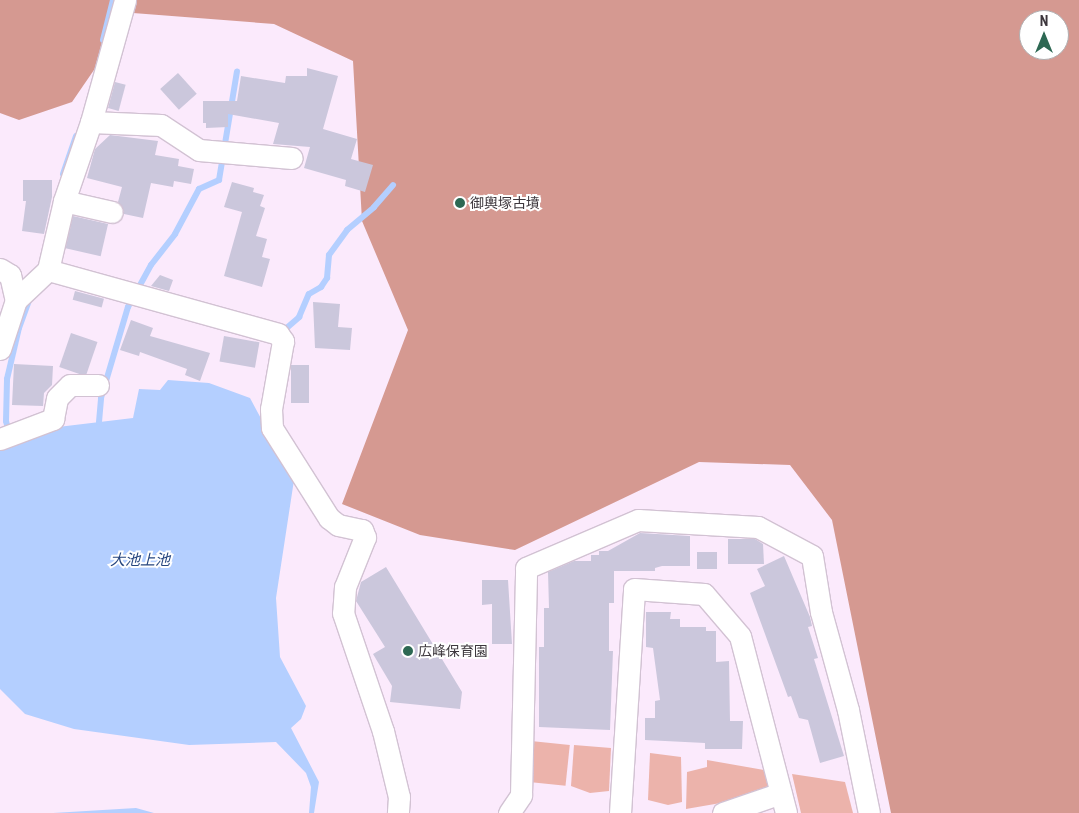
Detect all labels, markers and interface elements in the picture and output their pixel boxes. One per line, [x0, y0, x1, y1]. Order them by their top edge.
north arrow [1019, 10, 1069, 60]
text: N [1040, 13, 1048, 29]
place label: 御輿塚古墳 [470, 195, 540, 211]
marker: 御輿塚古墳 [454, 197, 466, 209]
water label: 大池上池 [110, 552, 170, 570]
place label: 広峰保育園 [418, 643, 488, 659]
marker: 広峰保育園 [402, 645, 414, 657]

